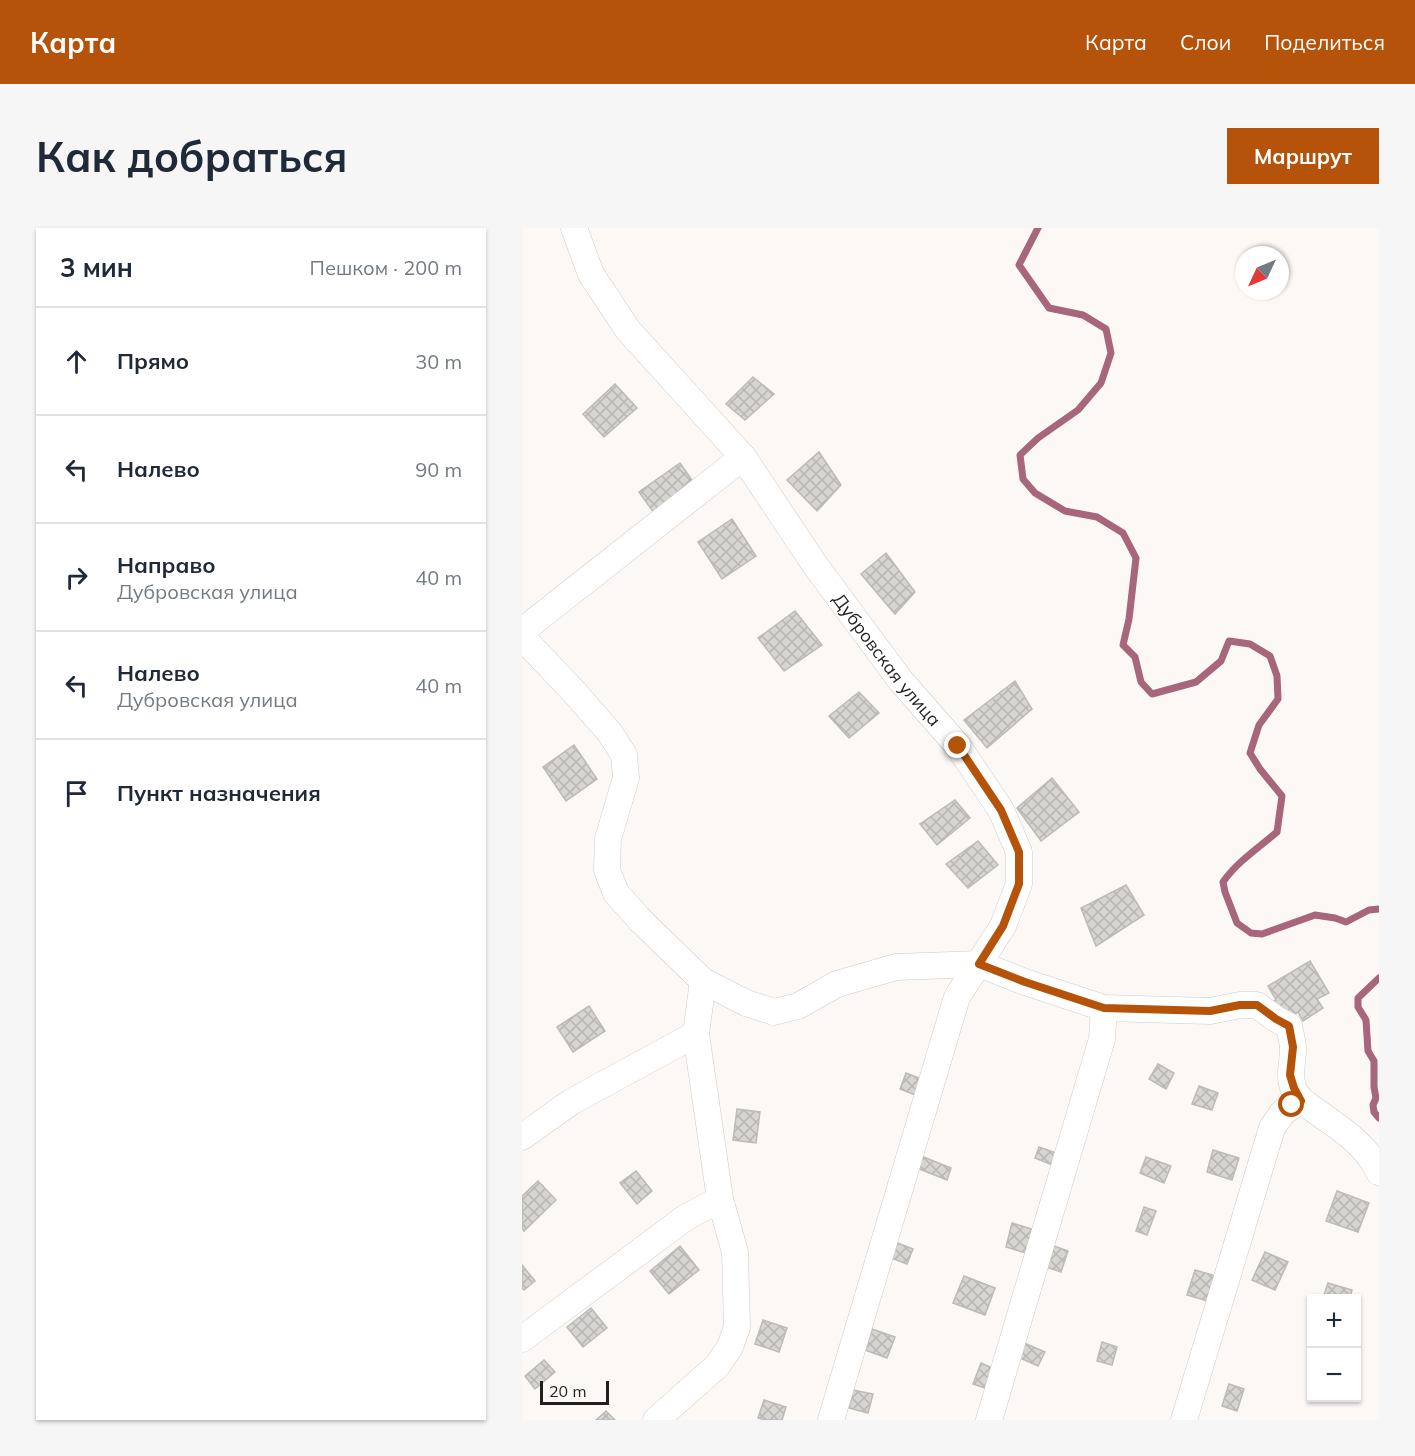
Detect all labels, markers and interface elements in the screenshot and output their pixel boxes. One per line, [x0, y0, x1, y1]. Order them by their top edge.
text: Карта [30, 25, 116, 60]
text: Карта [1085, 29, 1147, 55]
text: Слои [1180, 29, 1231, 55]
text: Поделиться [1264, 29, 1385, 55]
button: Маршрут [1227, 128, 1379, 184]
text: Как добраться [36, 130, 348, 183]
north arrow [1235, 246, 1289, 300]
text: 3 мин [60, 251, 133, 284]
text: Пешком · 200 m [310, 255, 462, 280]
icon: ahead [60, 345, 93, 378]
text: Прямо [117, 347, 189, 375]
text: 30 m [415, 349, 462, 374]
icon: left [60, 453, 93, 486]
text: Налево [117, 455, 200, 483]
text: 90 m [415, 457, 462, 482]
text: Направо [117, 551, 215, 579]
icon: right [60, 561, 93, 594]
text: 40 m [415, 565, 462, 590]
text: Дубровская улица [117, 579, 298, 604]
street label: Дубровская улица [828, 588, 946, 731]
text: Налево [117, 659, 200, 687]
icon: left [60, 669, 93, 702]
text: 40 m [415, 673, 462, 698]
text: Дубровская улица [117, 687, 298, 712]
route end [944, 732, 970, 758]
icon: arrive [60, 777, 93, 810]
text: Пункт назначения [117, 779, 321, 807]
route start [1278, 1091, 1304, 1117]
map controls [1307, 1294, 1361, 1402]
button: + [1307, 1294, 1361, 1348]
button: − [1307, 1348, 1361, 1402]
scale bar [540, 1378, 609, 1406]
text: 20 m [549, 1381, 586, 1401]

